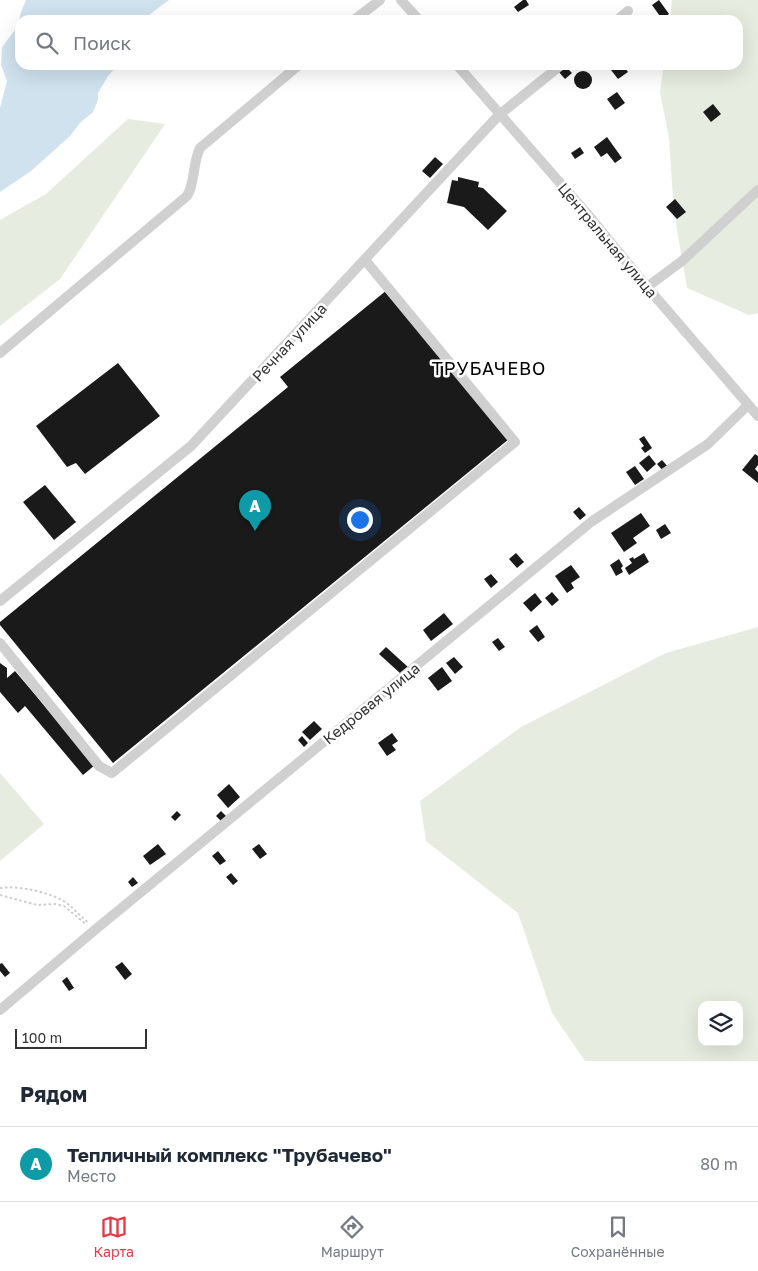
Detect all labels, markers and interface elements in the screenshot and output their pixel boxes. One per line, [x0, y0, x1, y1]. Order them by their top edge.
search box [15, 15, 743, 70]
icon: search [33, 29, 61, 57]
text: Поиск [73, 31, 132, 54]
street label: Центральная улица [555, 179, 661, 301]
street label: Речная улица [248, 299, 330, 385]
district label: ТРУБАЧЕВО [432, 357, 546, 379]
pin: A [239, 490, 271, 531]
your location [347, 507, 373, 533]
street label: Кедровая улица [319, 658, 423, 748]
map controls [698, 1001, 743, 1046]
button: layers [698, 1001, 743, 1046]
scale bar [15, 1026, 148, 1049]
text: 100 m [22, 1029, 62, 1046]
text: Рядом [20, 1081, 87, 1107]
text: Тепличный комплекс "Трубачево" [67, 1143, 392, 1166]
text: A [30, 1154, 42, 1174]
text: 80 m [700, 1154, 738, 1174]
text: Место [67, 1166, 116, 1186]
tab: Карта [93, 1213, 134, 1260]
tab: Маршрут [321, 1213, 384, 1260]
tab: Сохранённые [571, 1213, 665, 1260]

